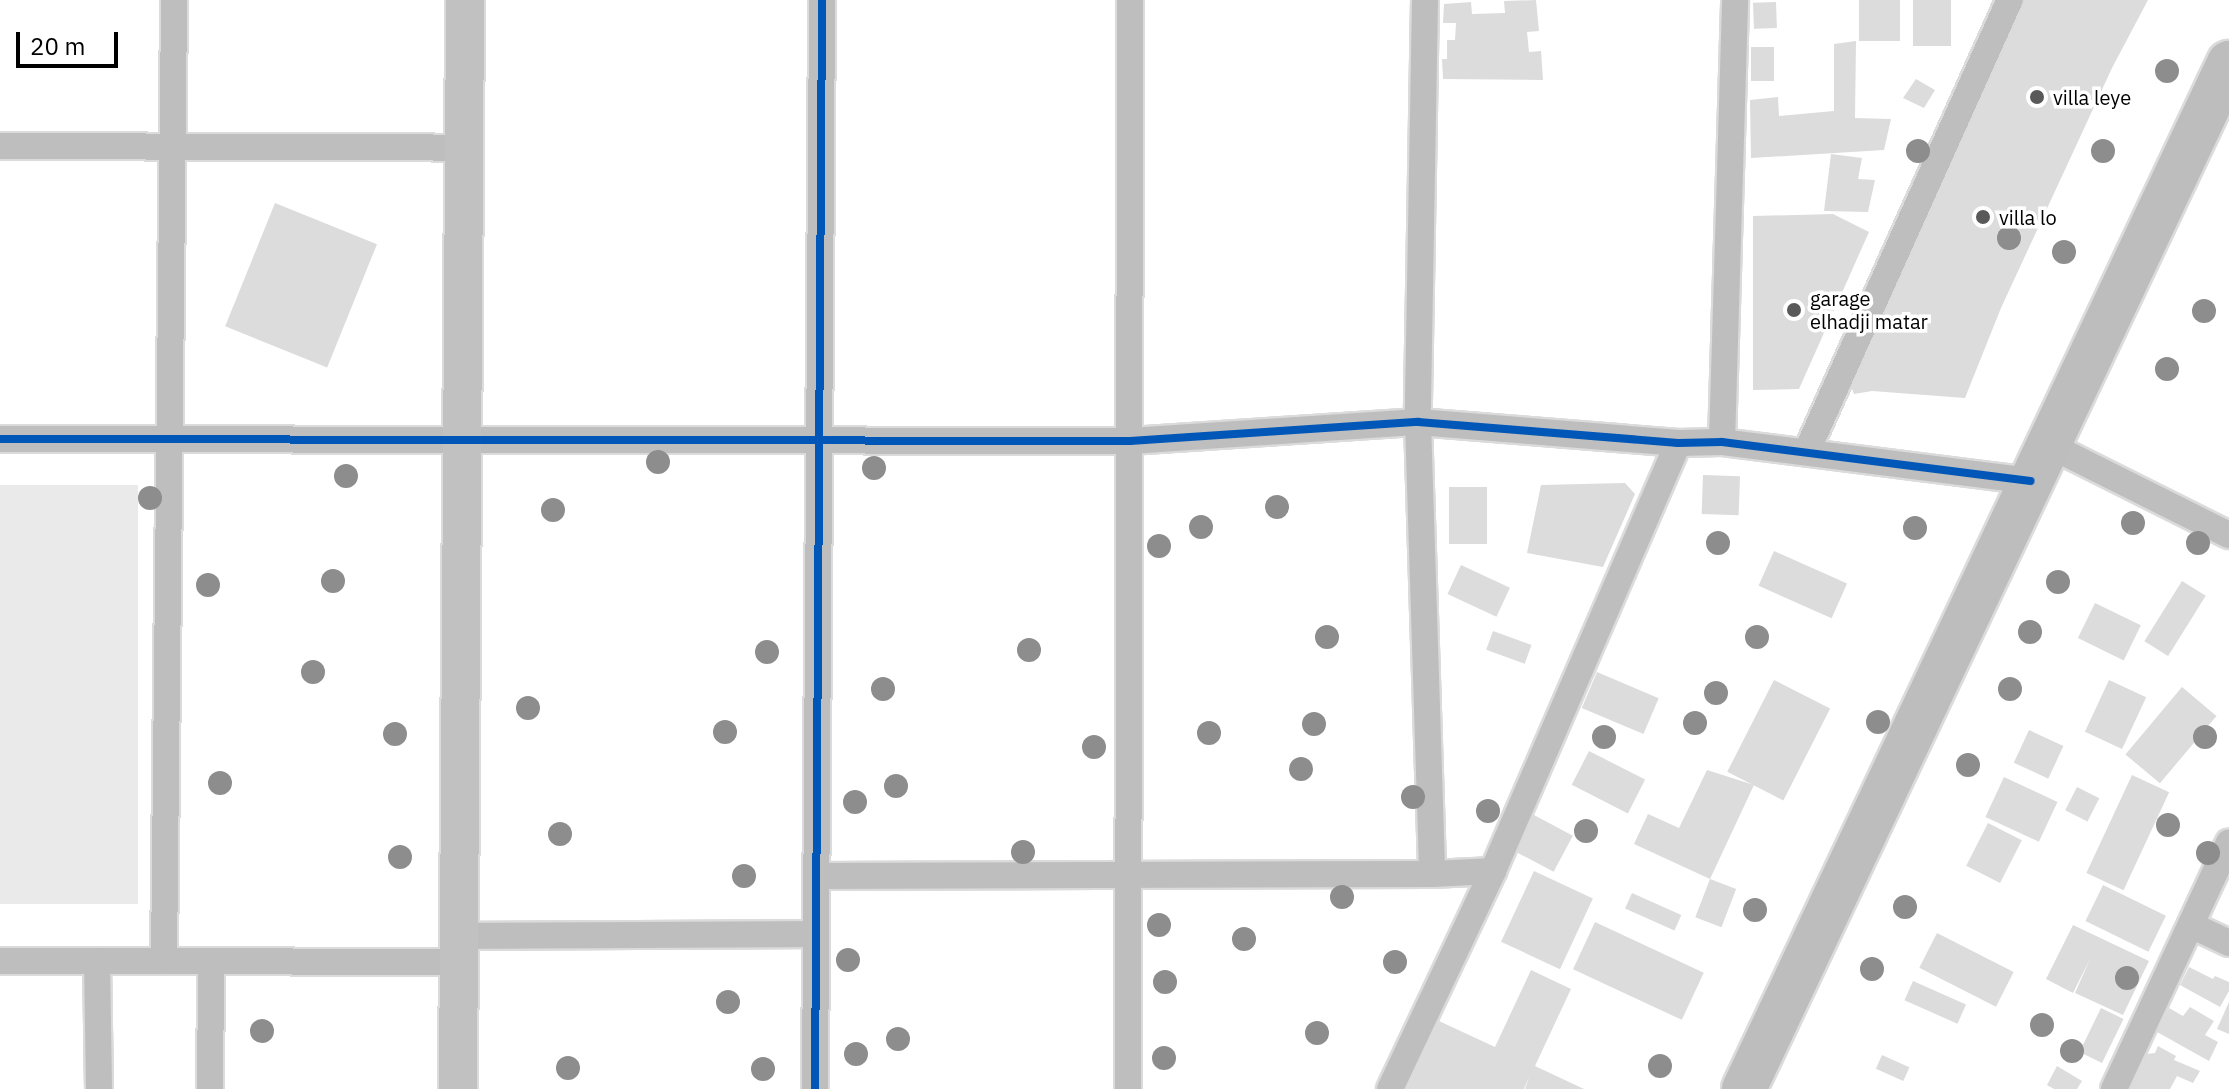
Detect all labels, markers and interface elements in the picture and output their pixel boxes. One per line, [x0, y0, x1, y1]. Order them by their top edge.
scale bar [20, 16, 122, 66]
text: 20 m [30, 30, 85, 62]
place label: villa leye [2053, 85, 2131, 109]
marker: villa leye [2028, 88, 2046, 106]
place label: villa lo [1999, 205, 2057, 229]
marker: villa lo [1974, 208, 1992, 226]
place label: garage elhadji matar [1810, 286, 1928, 333]
marker: garage elhadji matar [1785, 301, 1803, 319]

